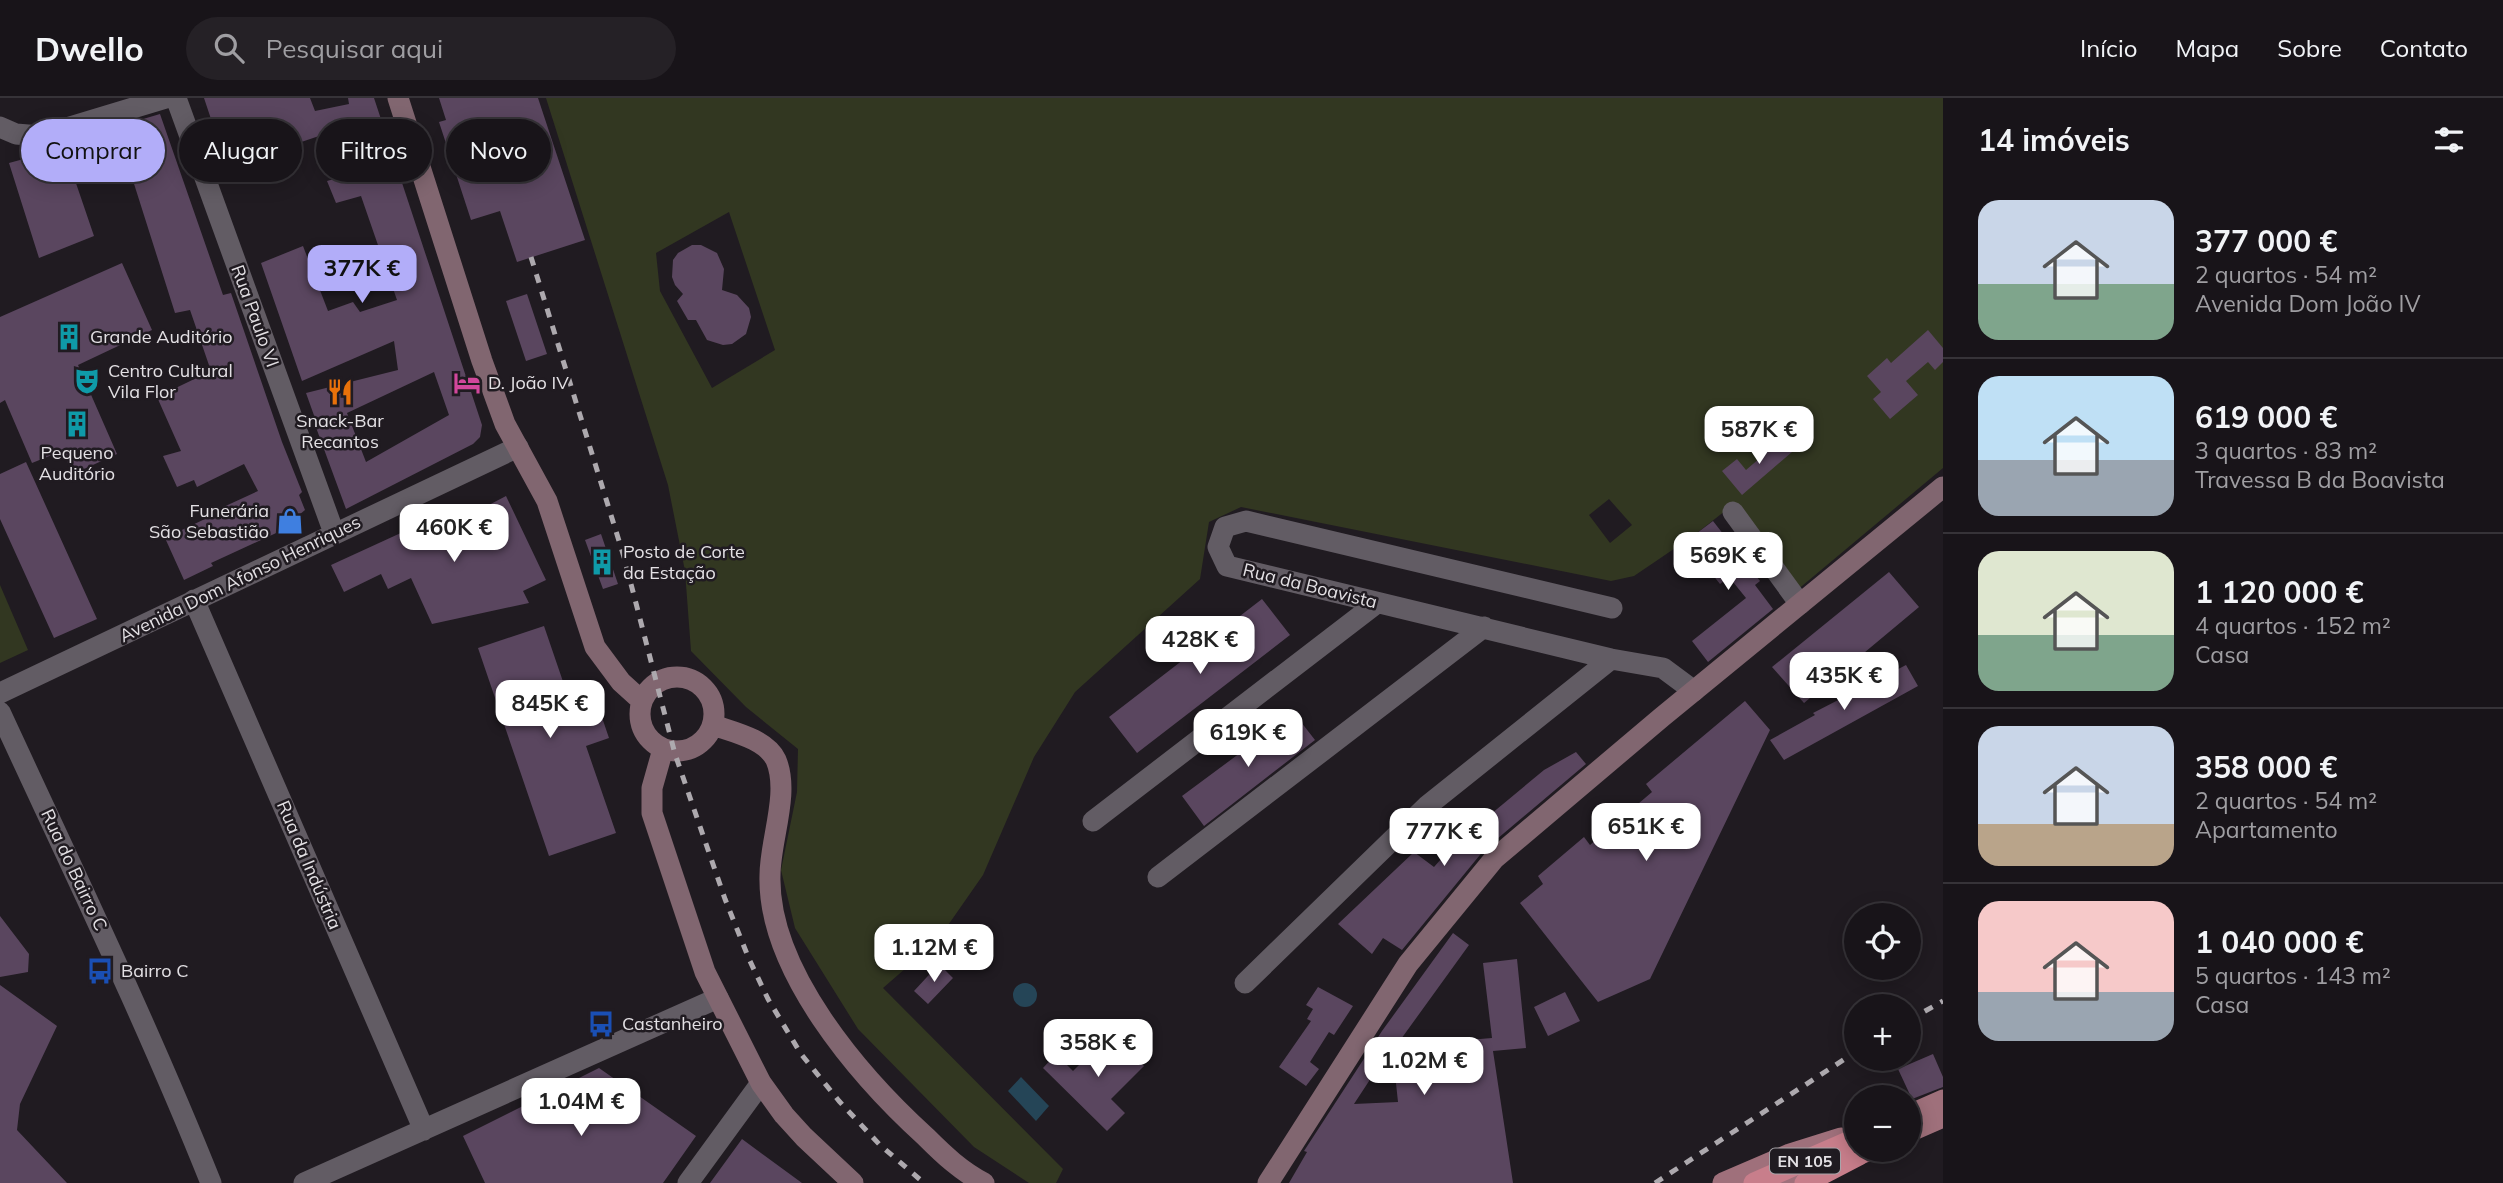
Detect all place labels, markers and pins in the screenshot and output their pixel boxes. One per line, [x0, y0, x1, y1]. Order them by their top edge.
pin: 377K € [305, 246, 419, 305]
building icon: Grande Auditório [54, 322, 84, 352]
place label: Grande Auditório [90, 325, 233, 348]
place label: Centro Cultural Vila Flor [108, 359, 233, 403]
theatre icon: Centro Cultural Vila Flor [72, 366, 102, 396]
hotel icon: D. João IV [452, 368, 482, 398]
place label: D. João IV [488, 371, 569, 394]
restaurant icon: Snack-Bar Recantos [325, 377, 355, 407]
pin: 587K € [1702, 406, 1816, 466]
building icon: Pequeno Auditório [62, 409, 92, 439]
place label: Snack-Bar Recantos [296, 409, 384, 453]
place label: Pequeno Auditório [39, 441, 115, 485]
place label: Funerária São Sebastião [149, 499, 269, 543]
pin: 460K € [397, 504, 511, 564]
shop icon: Funerária São Sebastião [275, 506, 305, 536]
pin: 569K € [1671, 532, 1785, 592]
place label: Posto de Corte da Estação [623, 540, 745, 584]
building icon: Posto de Corte da Estação [587, 547, 617, 577]
pin: 428K € [1143, 616, 1257, 676]
pin: 435K € [1787, 652, 1901, 712]
pin: 845K € [493, 680, 607, 740]
pin: 619K € [1191, 710, 1305, 769]
pin: 651K € [1589, 804, 1703, 863]
pin: 777K € [1387, 808, 1501, 868]
pin: 1.12M € [869, 924, 999, 984]
bus stop icon: Bairro C [85, 956, 115, 986]
place label: Bairro C [121, 959, 189, 982]
bus stop icon: Castanheiro [586, 1009, 616, 1039]
place label: Castanheiro [622, 1012, 723, 1035]
pin: 358K € [1041, 1020, 1155, 1079]
pin: 1.02M € [1359, 1038, 1489, 1097]
pin: 1.04M € [516, 1079, 646, 1138]

